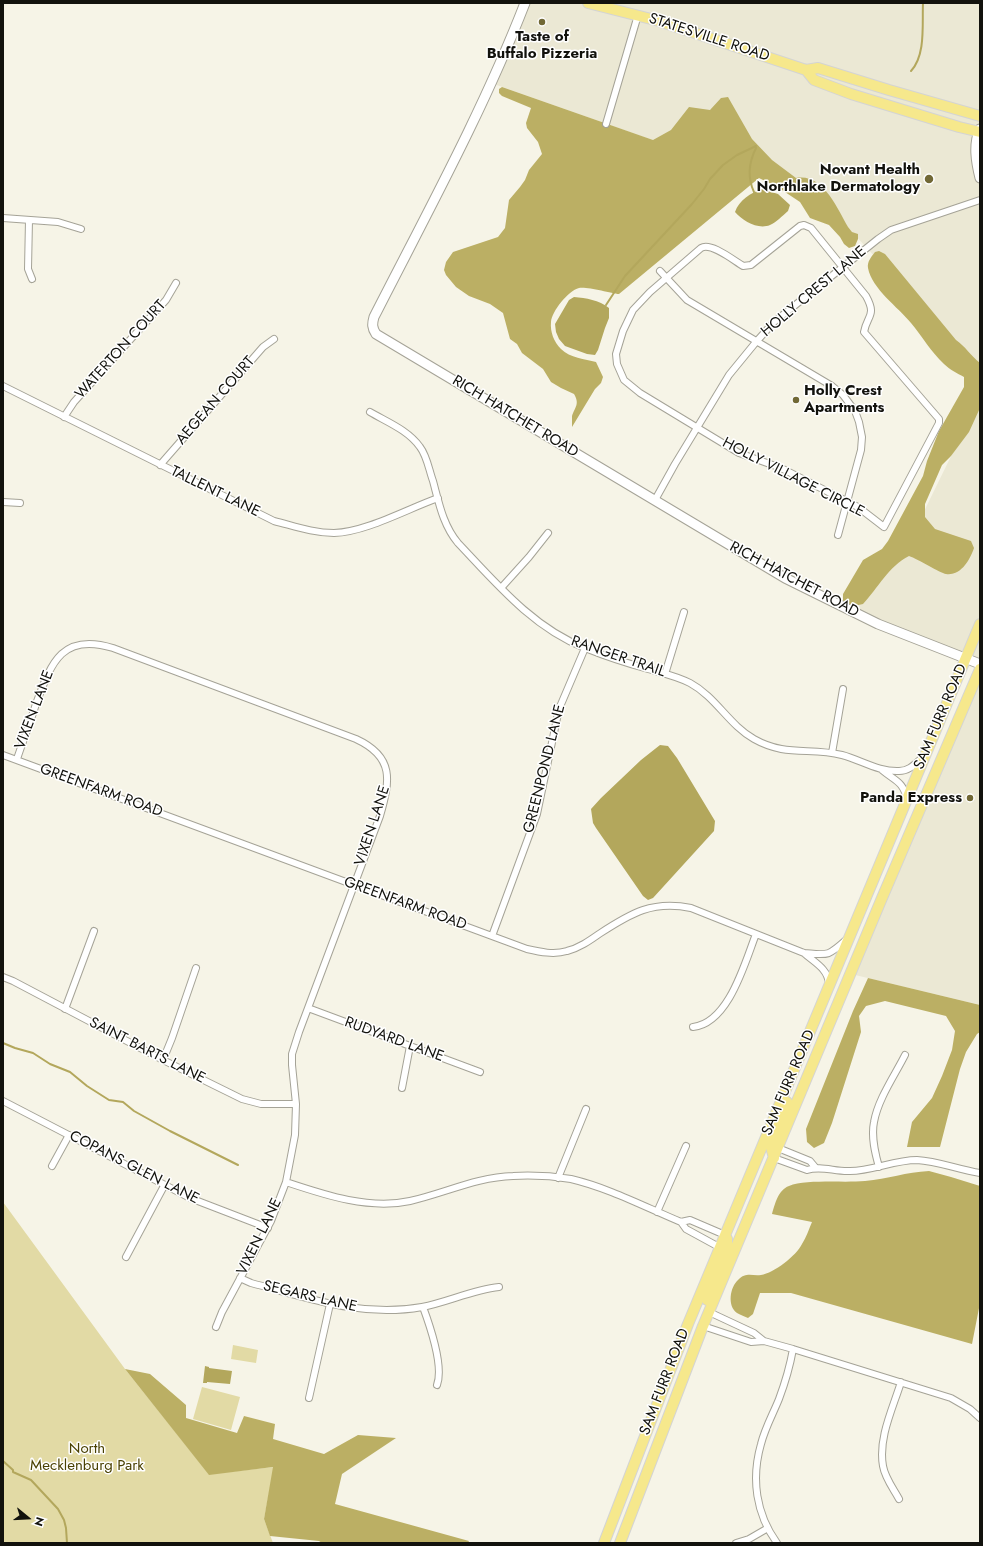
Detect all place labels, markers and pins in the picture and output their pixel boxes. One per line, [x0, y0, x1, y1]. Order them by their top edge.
marker: Taste of Buffalo Pizzeria [537, 17, 547, 27]
place label: Taste of Buffalo Pizzeria [487, 28, 597, 63]
place label: Novant Health Northlake Dermatology [756, 161, 920, 196]
marker: Novant Health Northlake Dermatology [923, 173, 935, 185]
place label: Holly Crest Apartments [804, 382, 884, 417]
marker: Holly Crest Apartments [791, 395, 801, 405]
place label: Panda Express [860, 789, 962, 807]
marker: Panda Express [965, 793, 975, 803]

